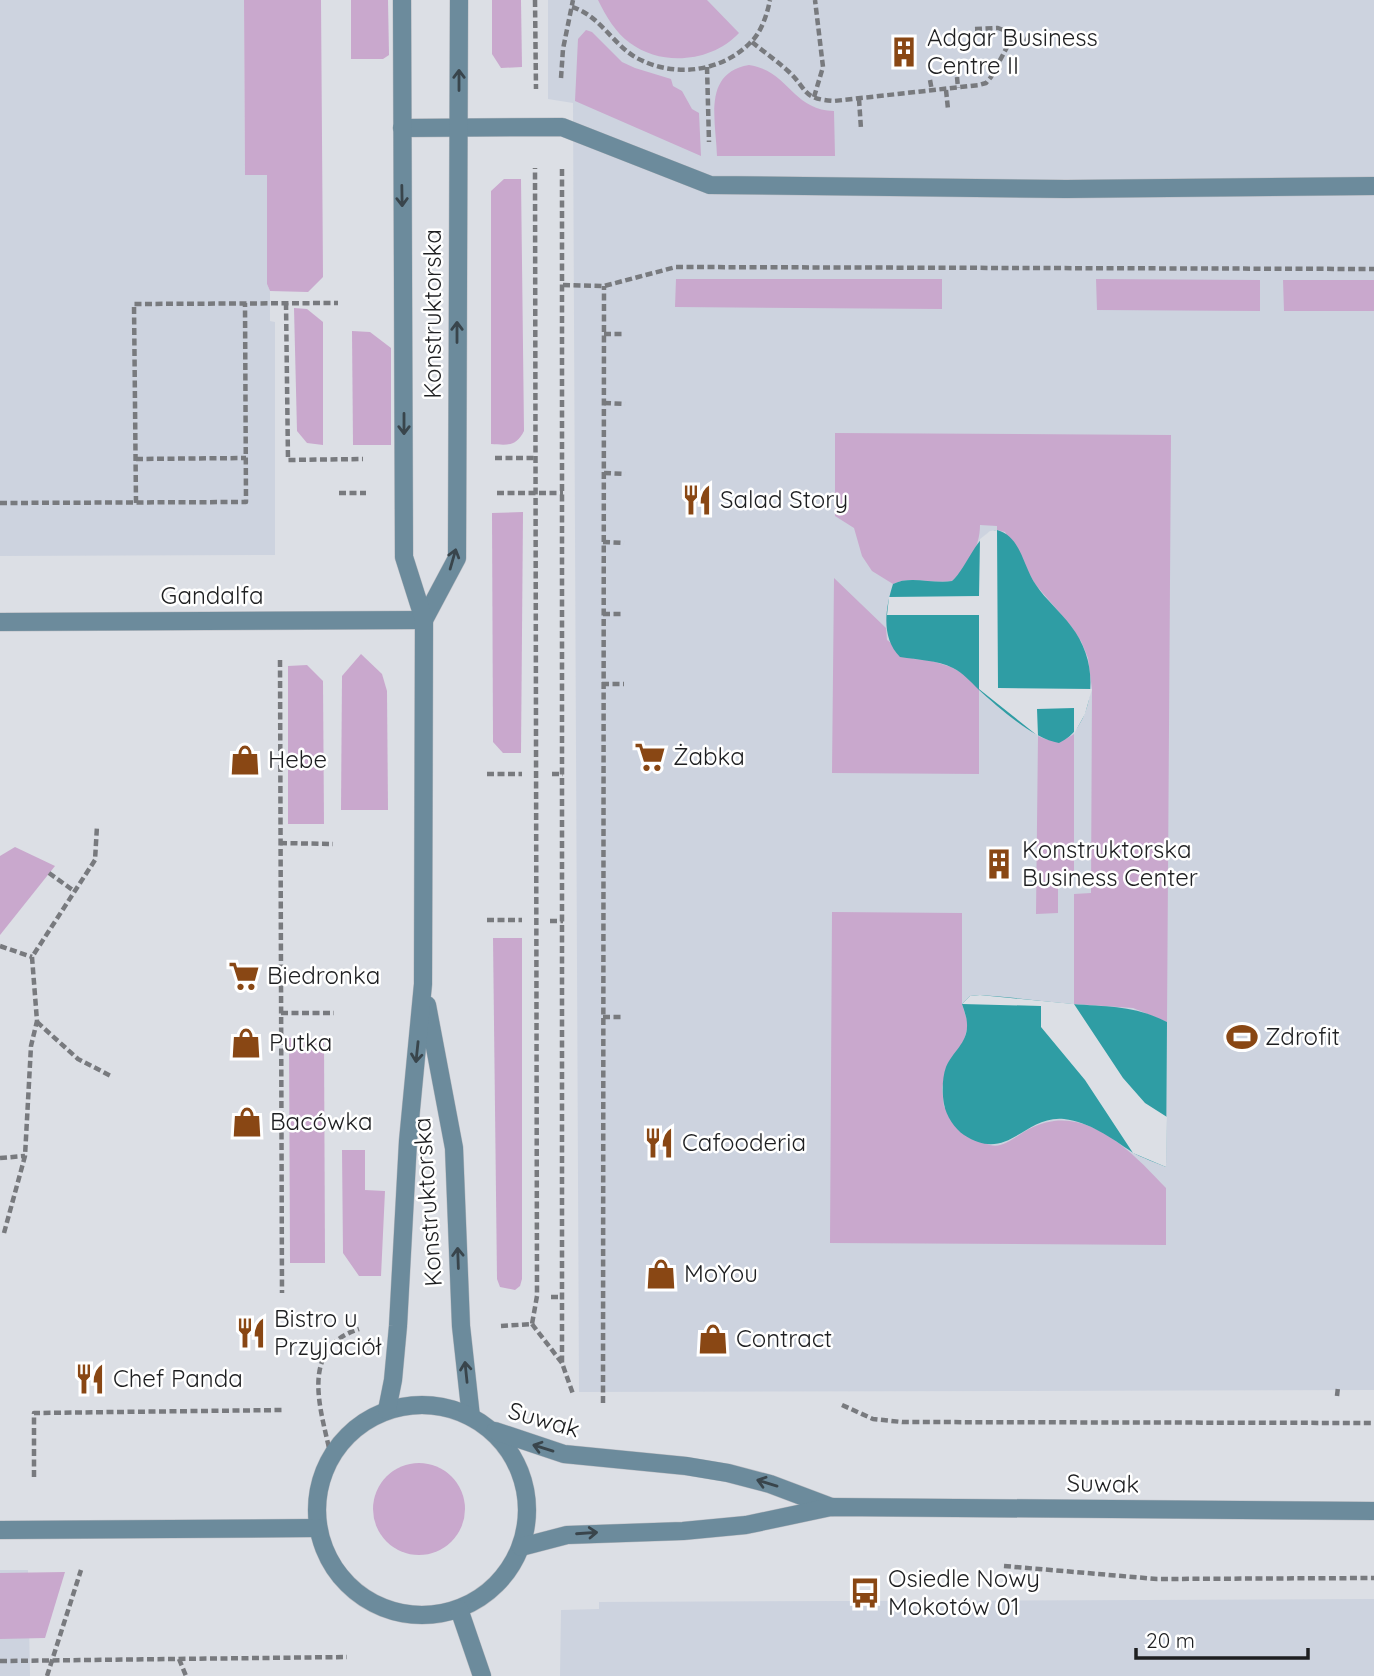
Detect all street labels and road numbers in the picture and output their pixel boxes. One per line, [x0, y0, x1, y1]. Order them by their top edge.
street label: Konstruktorska [417, 229, 447, 399]
street label: Gandalfa [160, 580, 264, 610]
street label: Konstruktorska [406, 1116, 448, 1288]
street label: Suwak [505, 1395, 583, 1443]
street label: Suwak [1066, 1467, 1140, 1499]

